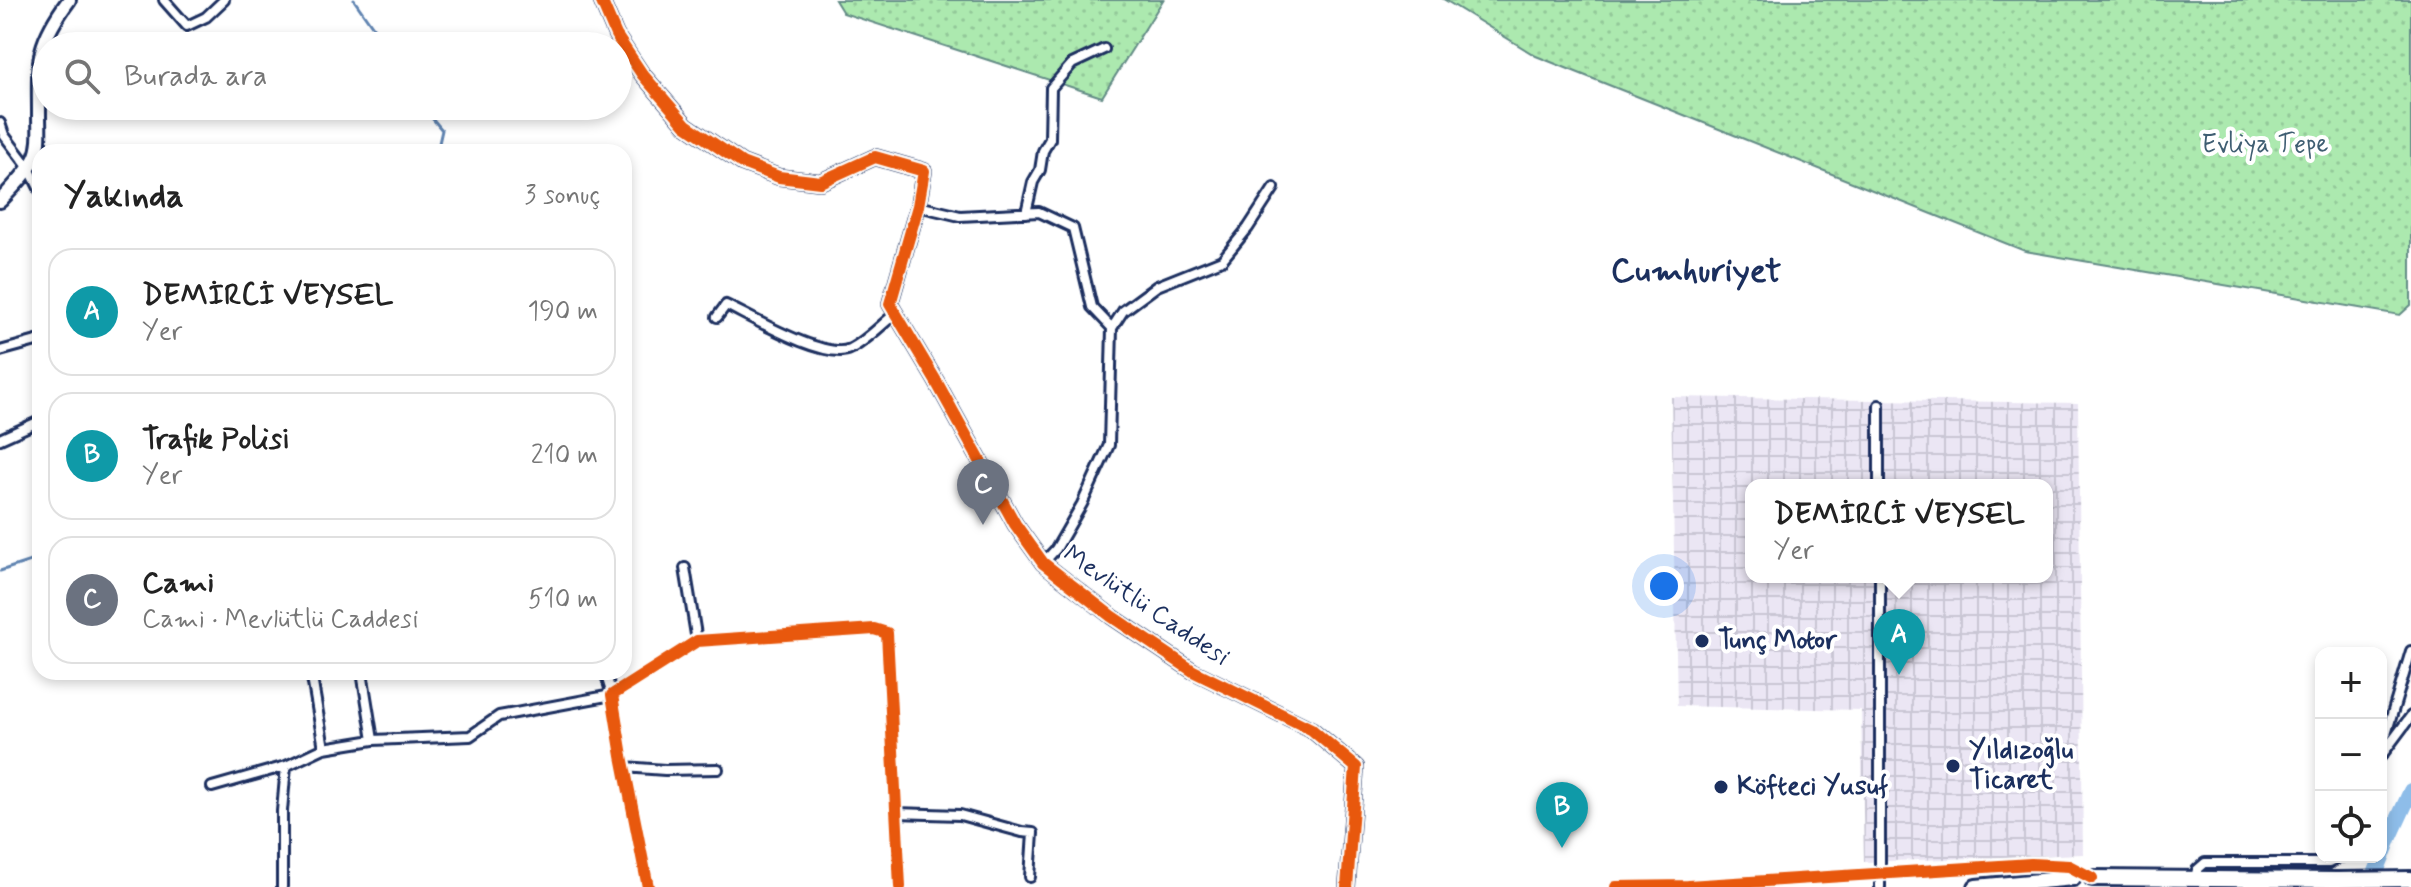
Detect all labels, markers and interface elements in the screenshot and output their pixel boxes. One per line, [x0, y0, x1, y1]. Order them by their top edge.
search box [32, 32, 632, 120]
icon: search [60, 54, 104, 98]
text: Burada ara [124, 57, 267, 96]
park label: Evliya Tepe [2201, 128, 2329, 162]
text: Yakında [64, 174, 184, 219]
text: 3 sonuç [524, 179, 600, 213]
district label: Cumhuriyet [1611, 249, 1781, 294]
text: DEMİRCİ VEYSEL [142, 276, 393, 315]
text: A [83, 295, 101, 329]
text: 190 m [528, 295, 598, 329]
text: Yer [142, 315, 182, 349]
text: Trafik Polisi [142, 420, 290, 459]
text: B [84, 439, 100, 473]
text: 210 m [531, 439, 598, 473]
text: Yer [142, 459, 182, 493]
pin: C [957, 459, 1009, 525]
popup [1745, 479, 2053, 583]
text: DEMİRCİ VEYSEL [1774, 495, 2024, 534]
text: Yer [1774, 534, 1814, 568]
street label: Mevlütlü Caddesi [1056, 538, 1236, 674]
text: Cami [142, 564, 214, 603]
your location [1644, 566, 1684, 606]
text: C [83, 583, 101, 617]
text: 510 m [528, 583, 598, 617]
text: Cami · Mevlütlü Caddesi [142, 603, 419, 637]
pin: A [1873, 609, 1925, 675]
place label: Tunç Motor [1718, 624, 1838, 658]
marker: Tunç Motor [1693, 632, 1711, 650]
map controls [2315, 647, 2387, 863]
button: + [2315, 647, 2387, 719]
button: − [2315, 719, 2387, 791]
place label: Yıldızoğlu Ticaret [1969, 734, 2074, 798]
marker: Yıldızoğlu Ticaret [1944, 757, 1962, 775]
place label: Köfteci Yusuf [1737, 770, 1888, 804]
marker: Köfteci Yusuf [1712, 778, 1730, 796]
pin: B [1536, 782, 1588, 848]
button: locate [2315, 791, 2387, 863]

